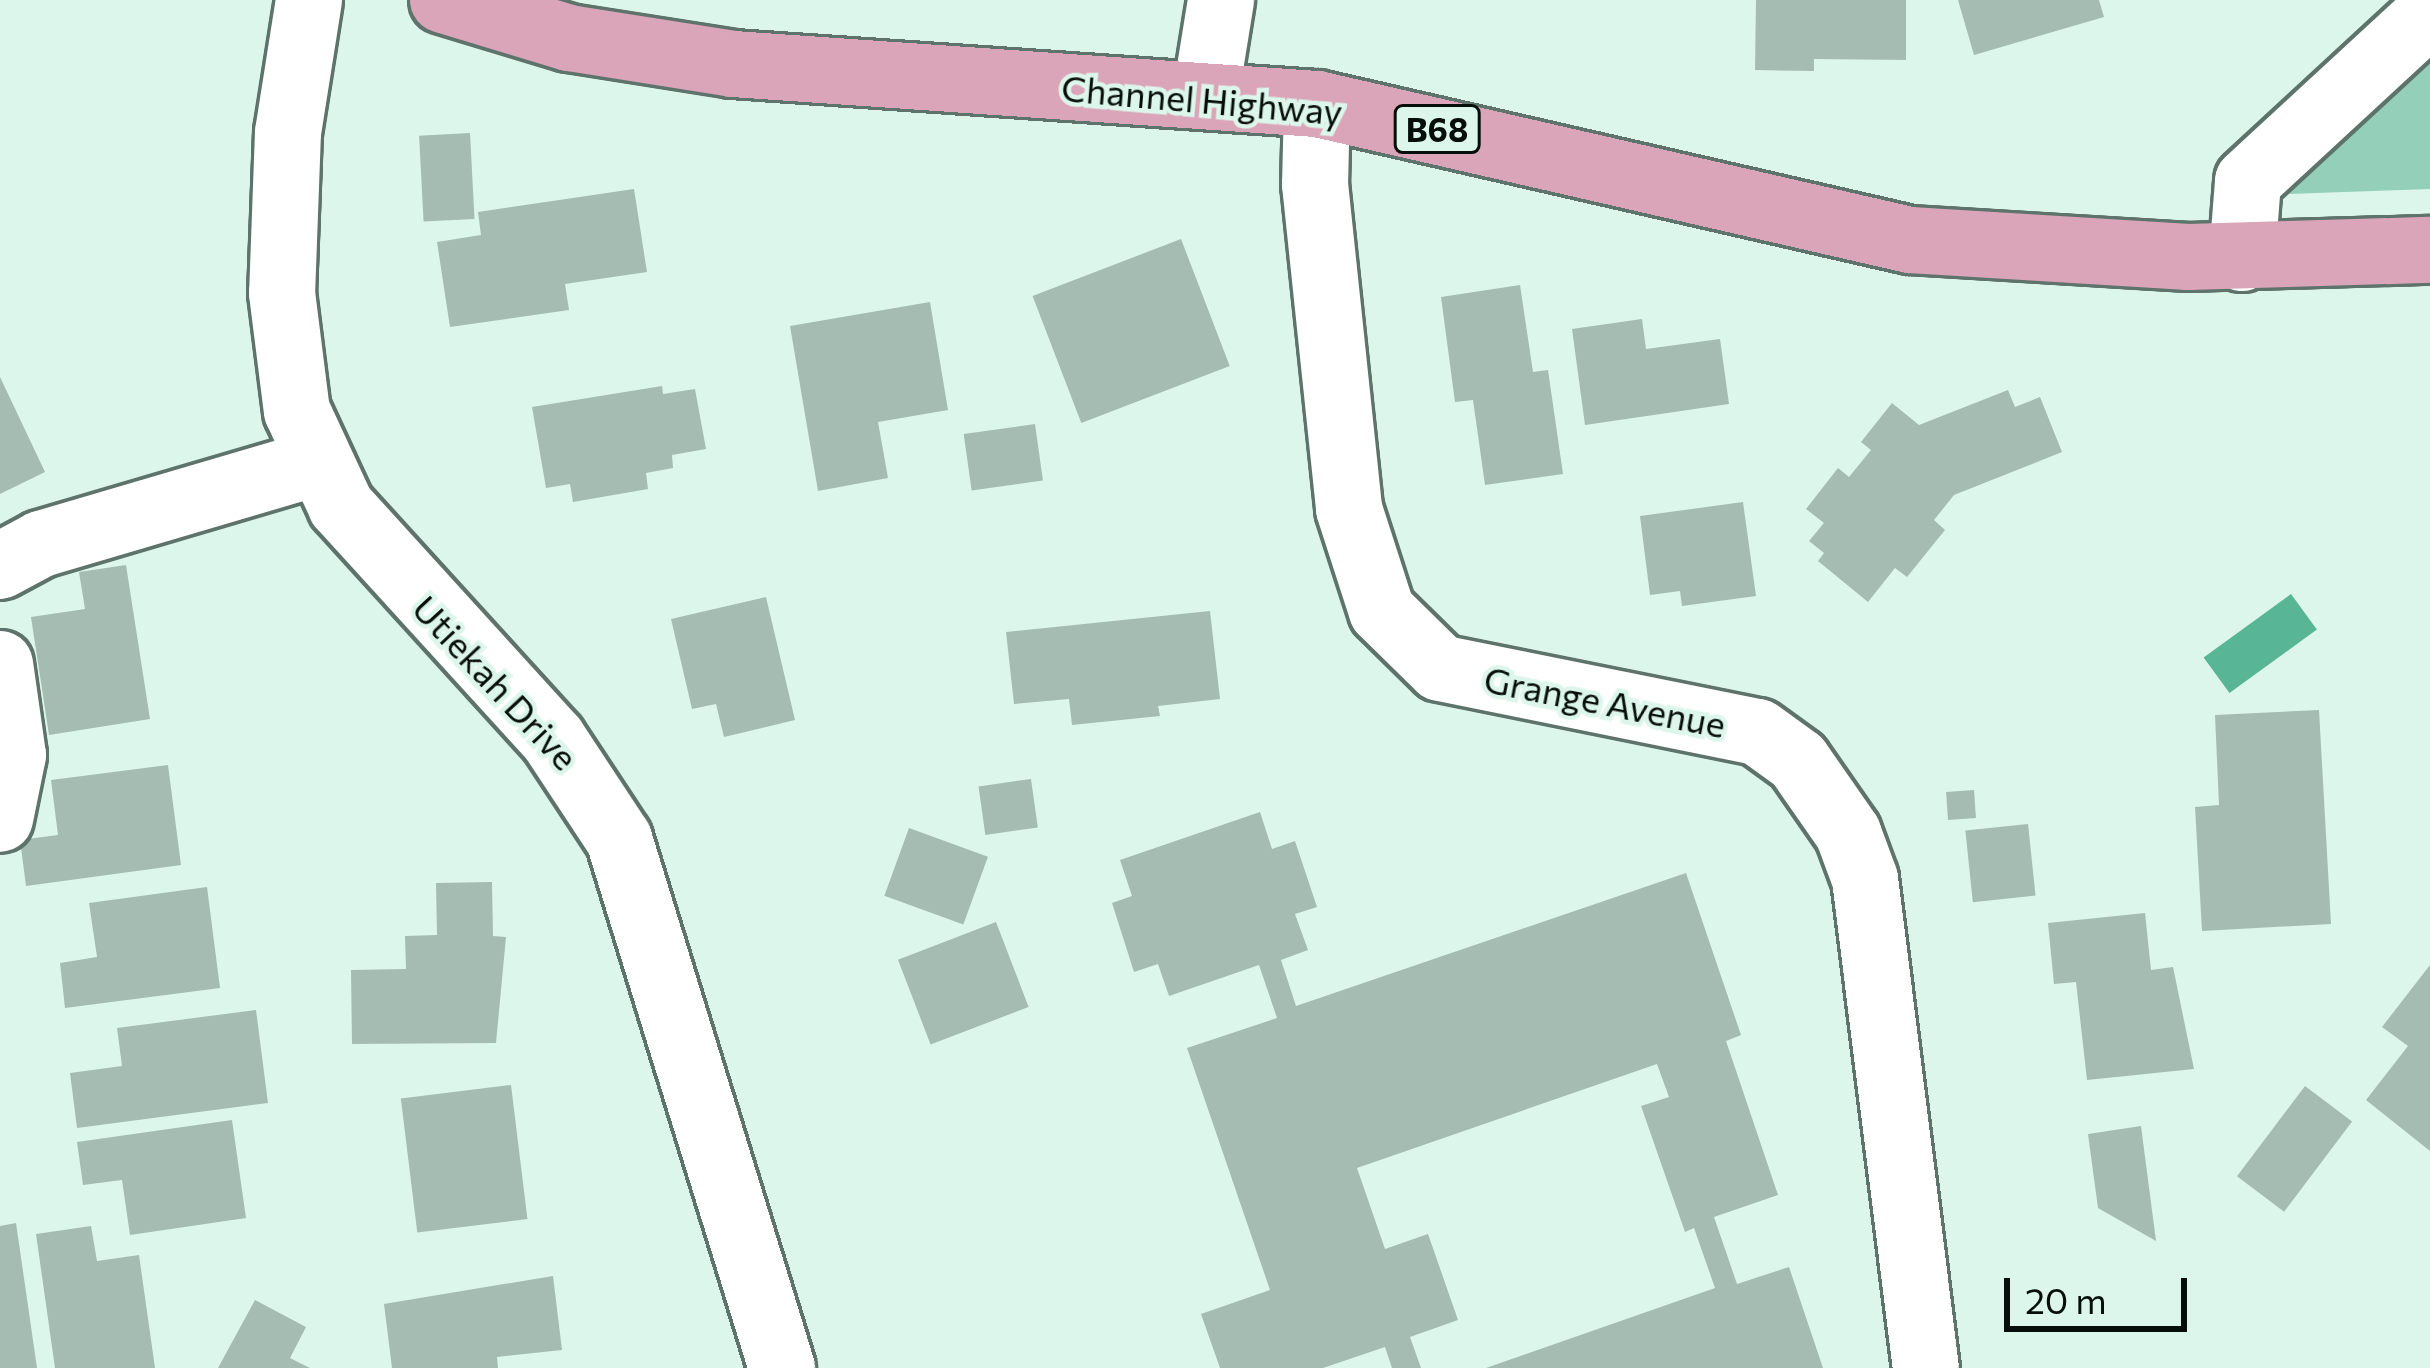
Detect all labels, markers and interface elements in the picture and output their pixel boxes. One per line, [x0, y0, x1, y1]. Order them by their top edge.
street label: Channel Highway [1060, 65, 1344, 133]
road number: B68 [1392, 102, 1482, 156]
street label: Utiekah Drive [404, 586, 588, 778]
street label: Grange Avenue [1481, 656, 1729, 746]
scale bar [2010, 1254, 2193, 1328]
text: 20 m [2025, 1277, 2107, 1321]

